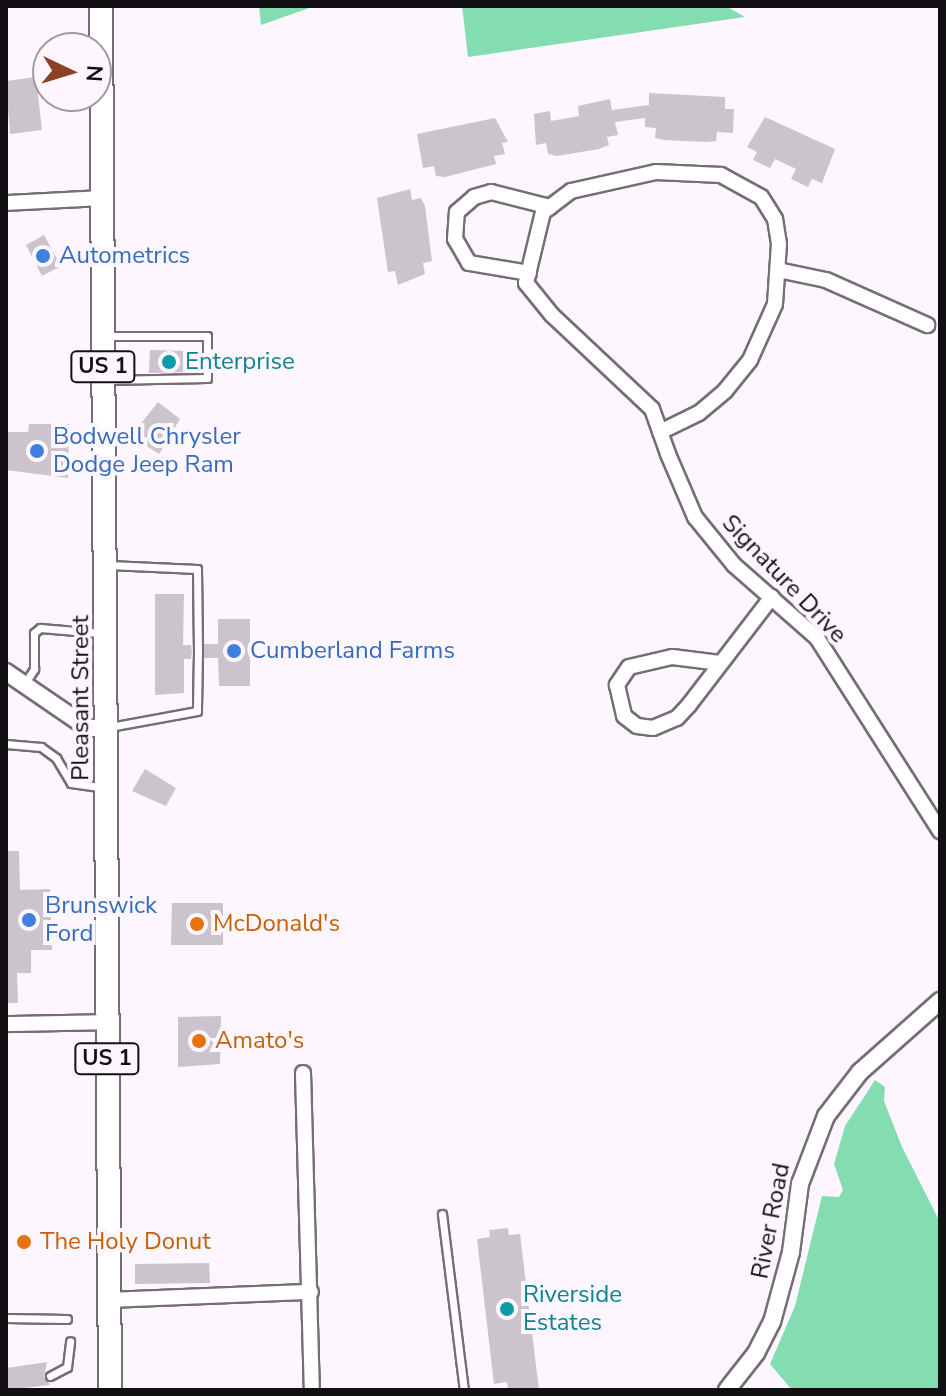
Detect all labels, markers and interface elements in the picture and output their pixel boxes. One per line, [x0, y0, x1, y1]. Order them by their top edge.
north arrow [32, 32, 112, 112]
text: N [78, 64, 109, 83]
place label: Autometrics [59, 242, 190, 270]
marker: Autometrics [34, 247, 52, 265]
place label: Enterprise [185, 348, 295, 376]
road number: US 1 [69, 349, 137, 385]
marker: Enterprise [160, 353, 178, 371]
place label: Bodwell Chrysler Dodge Jeep Ram [53, 423, 241, 479]
marker: Bodwell Chrysler Dodge Jeep Ram [28, 442, 46, 460]
street label: Signature Drive [716, 509, 852, 649]
street label: Pleasant Street [67, 615, 95, 781]
place label: Cumberland Farms [250, 637, 455, 665]
marker: Cumberland Farms [225, 642, 243, 660]
place label: Brunswick Ford [45, 892, 157, 948]
place label: McDonald's [213, 910, 340, 938]
marker: Brunswick Ford [20, 911, 38, 929]
marker: McDonald's [188, 915, 206, 933]
place label: Amato's [215, 1027, 304, 1055]
marker: Amato's [190, 1032, 208, 1050]
road number: US 1 [73, 1041, 141, 1077]
street label: River Road [746, 1161, 796, 1281]
place label: The Holy Donut [40, 1228, 211, 1256]
marker: The Holy Donut [15, 1233, 33, 1251]
place label: Riverside Estates [523, 1281, 622, 1337]
marker: Riverside Estates [498, 1300, 516, 1318]

